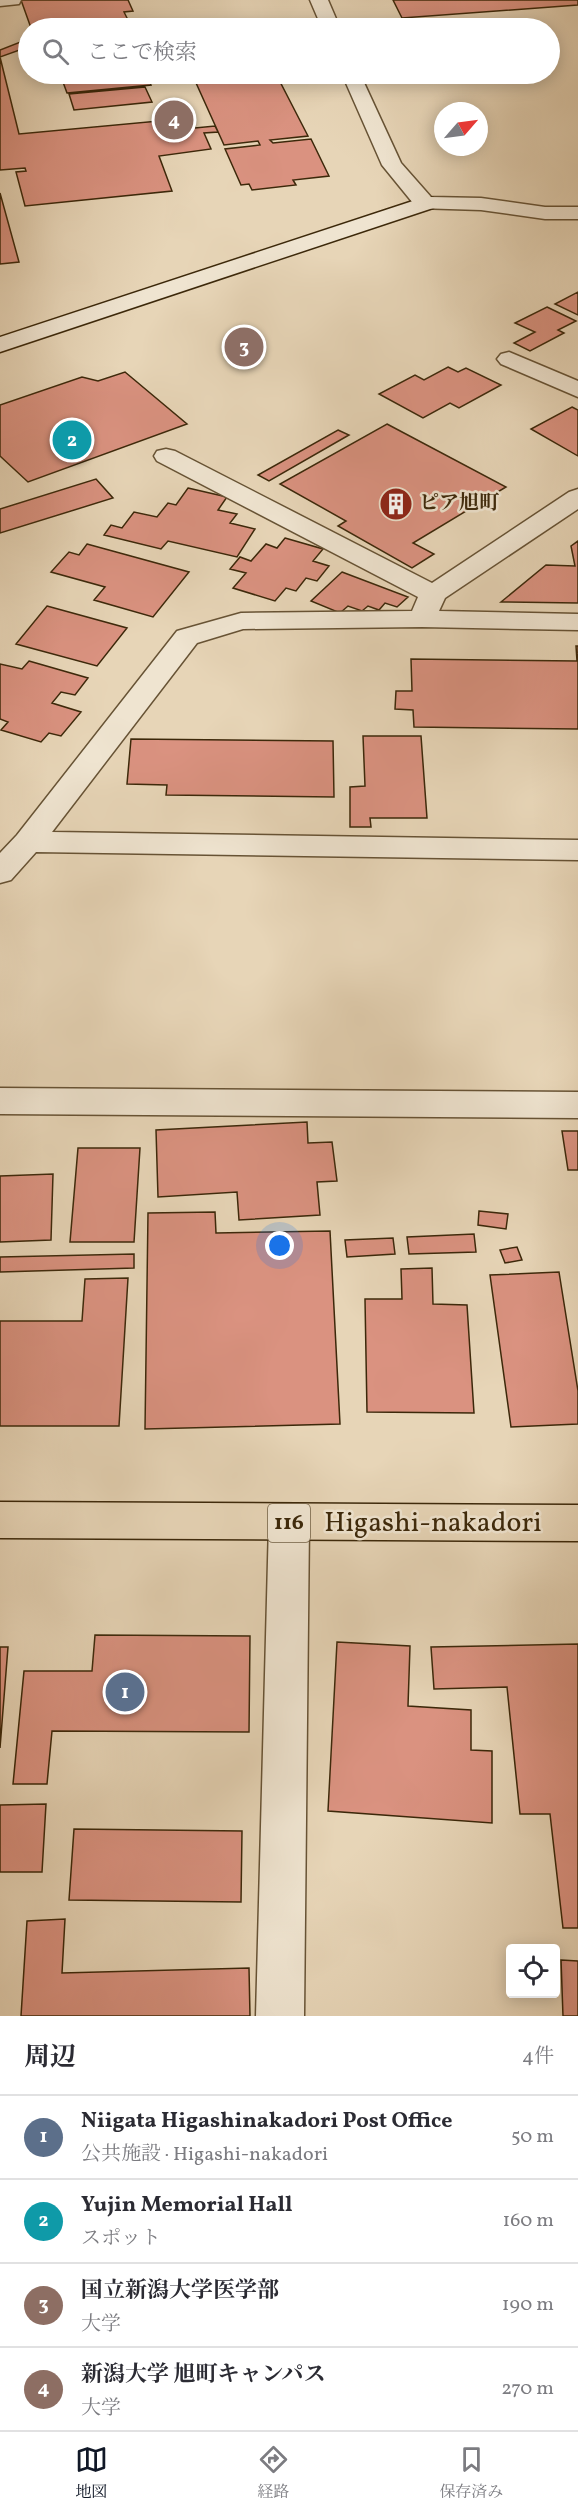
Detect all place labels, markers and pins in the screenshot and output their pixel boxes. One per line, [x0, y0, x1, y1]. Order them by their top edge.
pin: 4 [154, 98, 194, 142]
pin: 3 [224, 324, 264, 370]
pin: 2 [52, 418, 92, 462]
building icon: ピア旭町 [378, 486, 414, 522]
place label: ピア旭町 [419, 490, 500, 518]
pin: 1 [106, 1670, 144, 1714]

